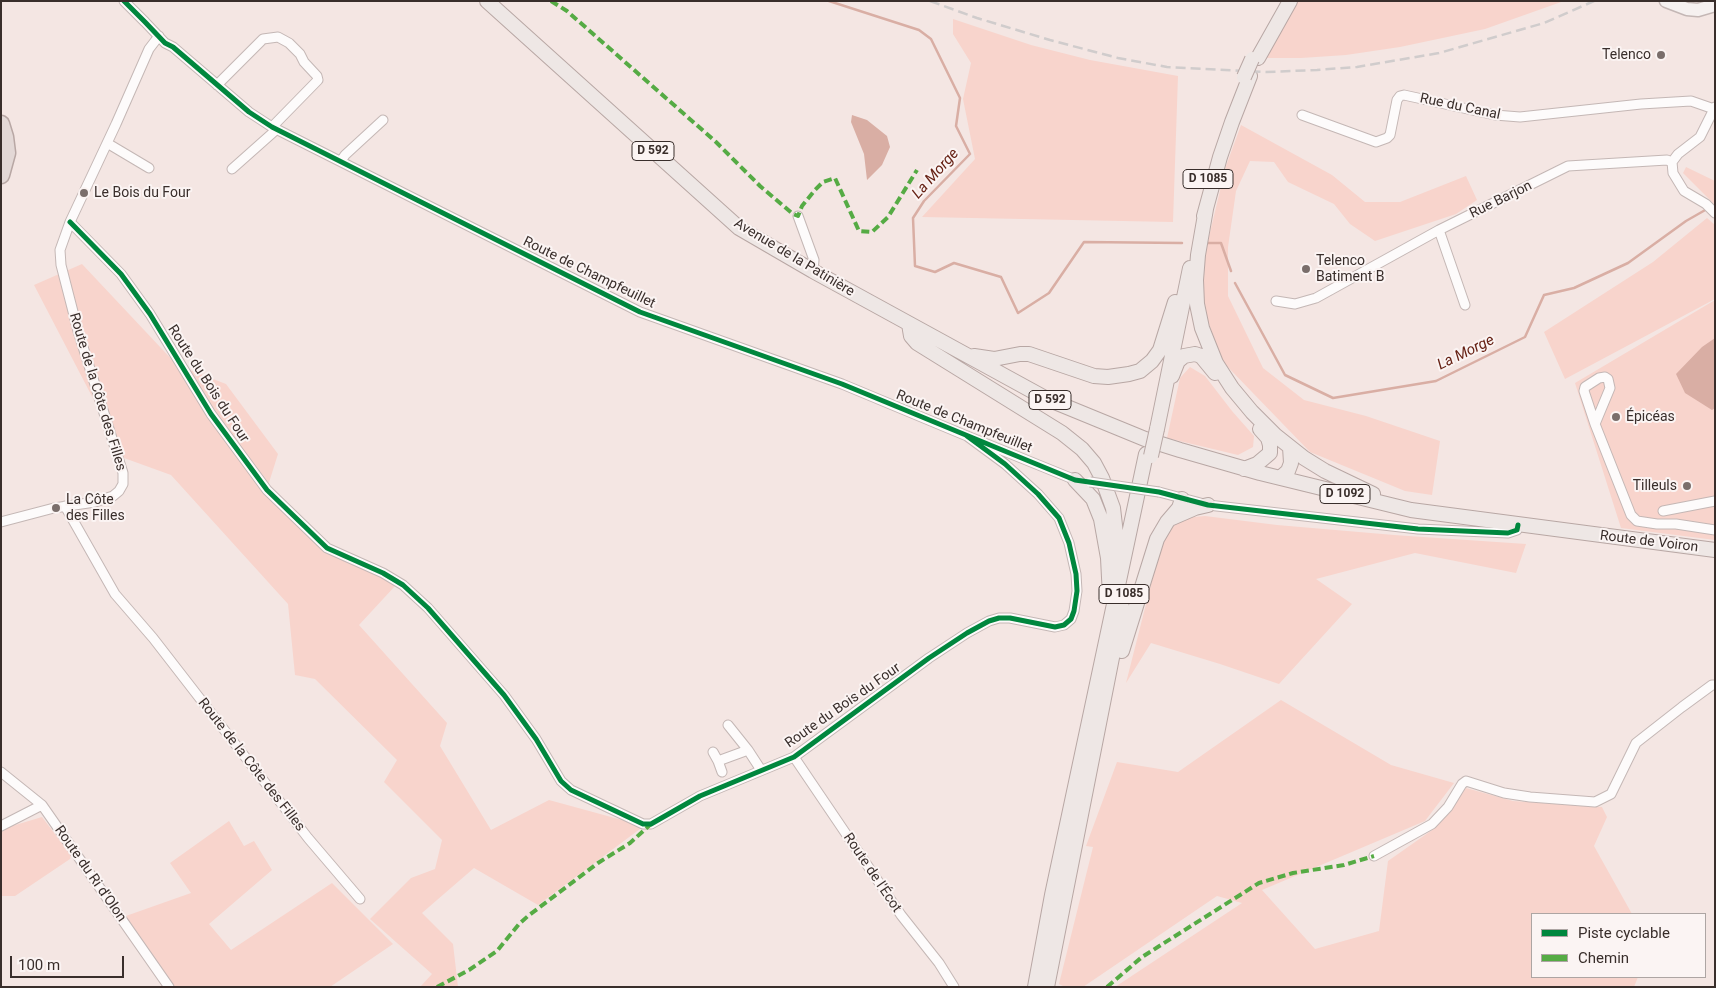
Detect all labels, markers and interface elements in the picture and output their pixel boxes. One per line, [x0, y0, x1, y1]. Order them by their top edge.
place label: Telenco [1602, 47, 1651, 63]
marker: Telenco [1655, 49, 1667, 61]
street label: Rue du Canal [1418, 90, 1502, 124]
road number: D 592 [632, 142, 674, 160]
water label: La Morge [909, 145, 963, 203]
road number: D 1085 [1183, 170, 1233, 188]
street label: Rue Barjon [1467, 178, 1535, 222]
place label: Le Bois du Four [94, 185, 190, 201]
marker: Le Bois du Four [78, 187, 90, 199]
street label: Avenue de la Patinière [731, 215, 857, 301]
street label: Route de Champfeuillet [520, 234, 658, 312]
place label: Telenco Batiment B [1316, 253, 1385, 286]
marker: Telenco Batiment B [1300, 263, 1312, 275]
street label: Route de la Côte des Filles [65, 311, 129, 473]
street label: Route du Bois du Four [164, 322, 252, 446]
water label: La Morge [1435, 332, 1497, 374]
street label: Route de Champfeuillet [894, 387, 1034, 457]
road number: D 592 [1029, 390, 1071, 410]
place label: Épicéas [1626, 409, 1675, 425]
marker: Épicéas [1610, 411, 1622, 423]
place label: Tilleuls [1633, 478, 1677, 494]
marker: Tilleuls [1681, 480, 1693, 492]
road number: D 1092 [1320, 484, 1370, 504]
place label: La Côte des Filles [66, 492, 125, 524]
marker: La Côte des Filles [50, 502, 62, 514]
street label: Route de Voiron [1599, 528, 1699, 556]
road number: D 1085 [1099, 584, 1149, 604]
street label: Route du Bois du Four [782, 660, 904, 752]
street label: Route de la Côte des Filles [194, 695, 308, 835]
street label: Route du Ri d'Olon [51, 823, 129, 925]
street label: Route de l'Écot [839, 830, 905, 916]
legend [1531, 913, 1706, 978]
text: Piste cyclable [1578, 924, 1670, 942]
scale bar [12, 946, 126, 978]
text: Chemin [1578, 949, 1629, 967]
text: 100 m [18, 956, 60, 974]

